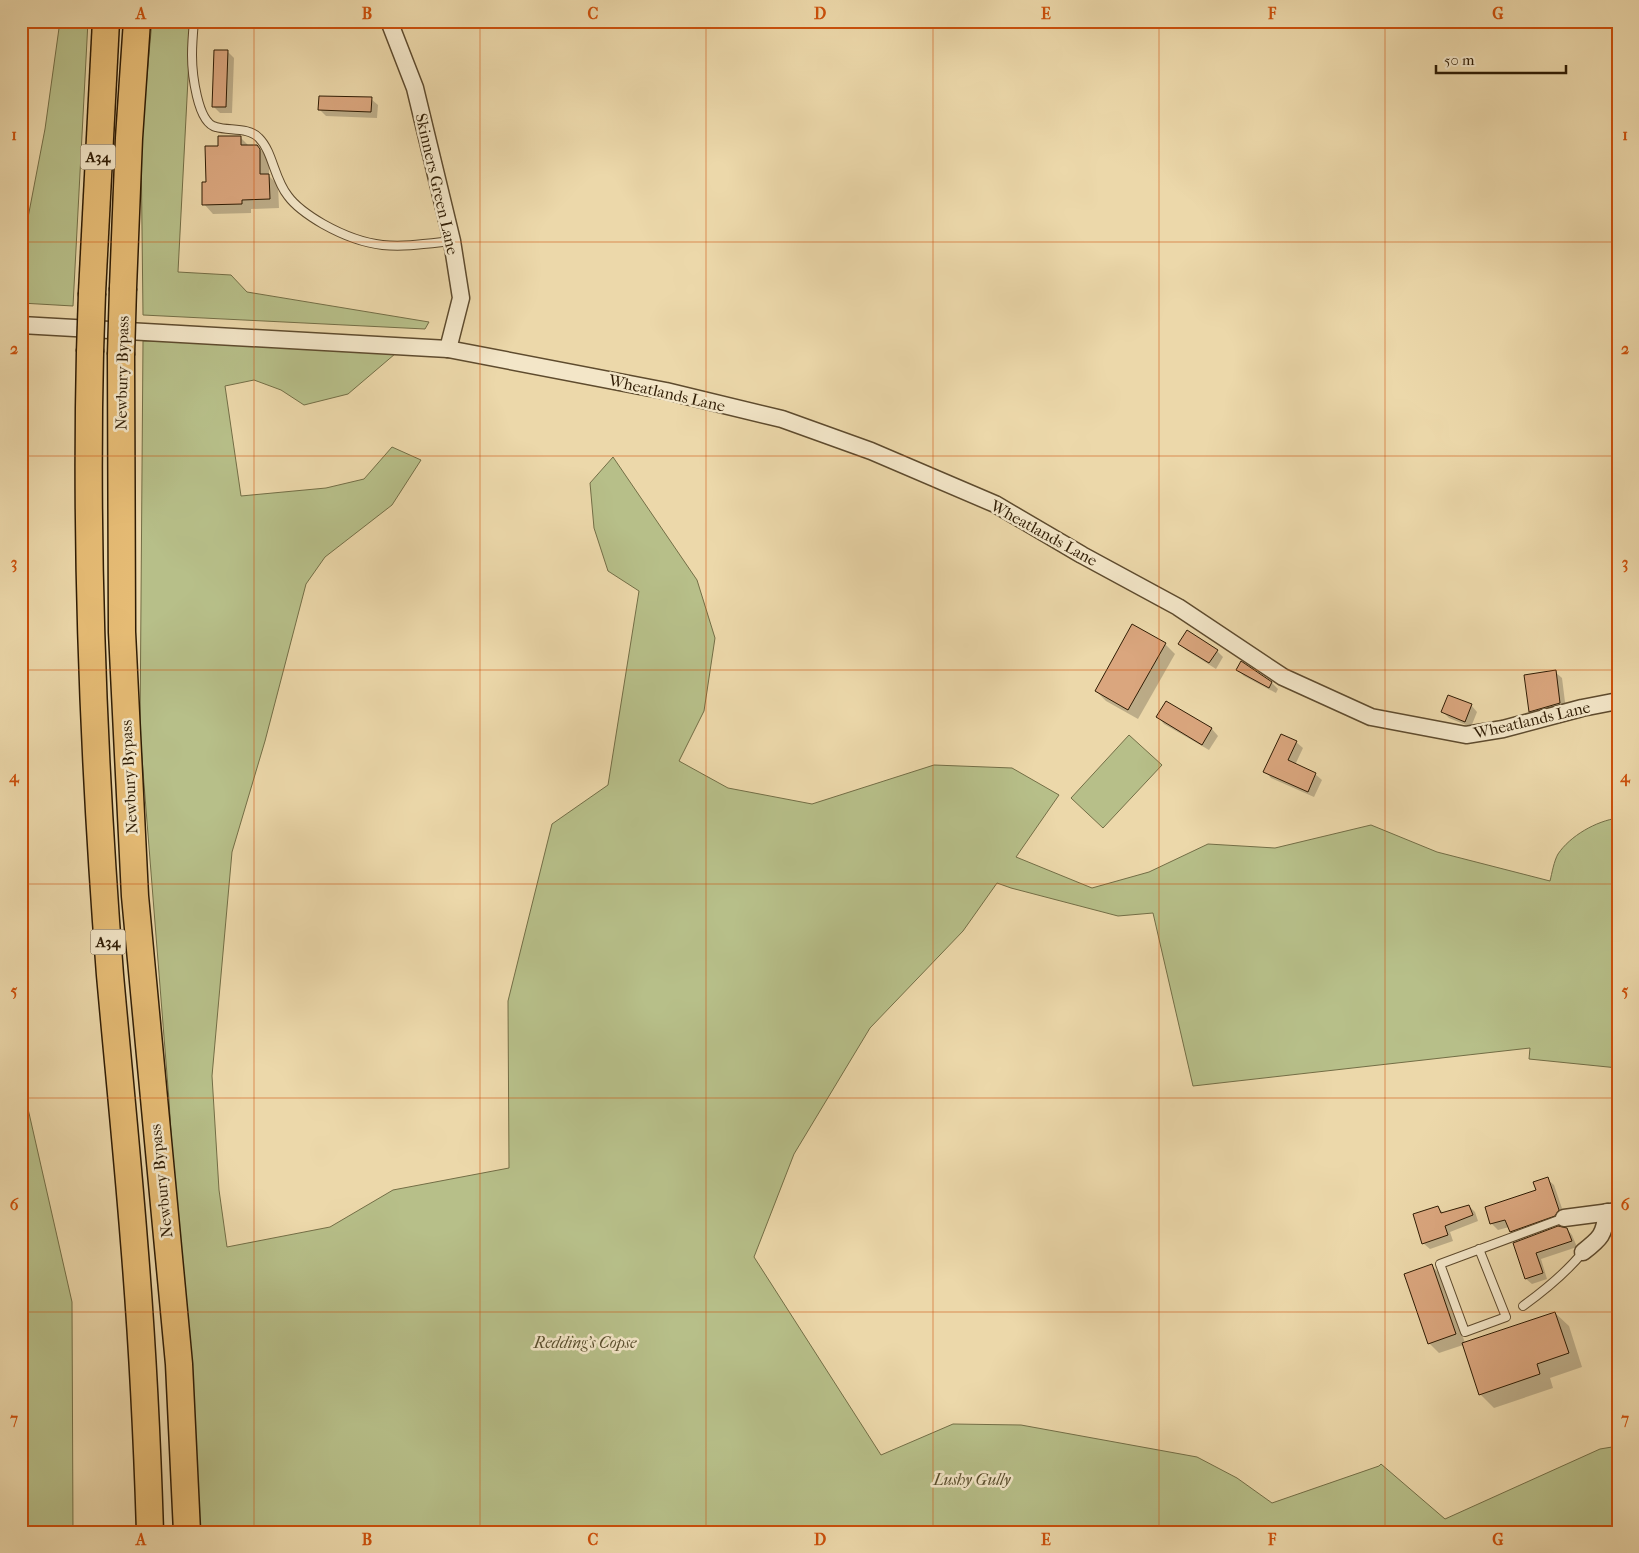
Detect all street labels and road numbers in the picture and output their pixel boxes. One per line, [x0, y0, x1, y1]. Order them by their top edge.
street label: Skinners Green Lane [411, 111, 463, 257]
road number: A34 [80, 144, 116, 170]
street label: Newbury Bypass [112, 316, 132, 430]
street label: Wheatlands Lane [606, 370, 727, 416]
street label: Wheatlands Lane [987, 495, 1101, 570]
street label: Wheatlands Lane [1471, 697, 1592, 743]
street label: Newbury Bypass [117, 719, 141, 835]
road number: A34 [90, 930, 126, 954]
street label: Newbury Bypass [146, 1123, 176, 1239]

